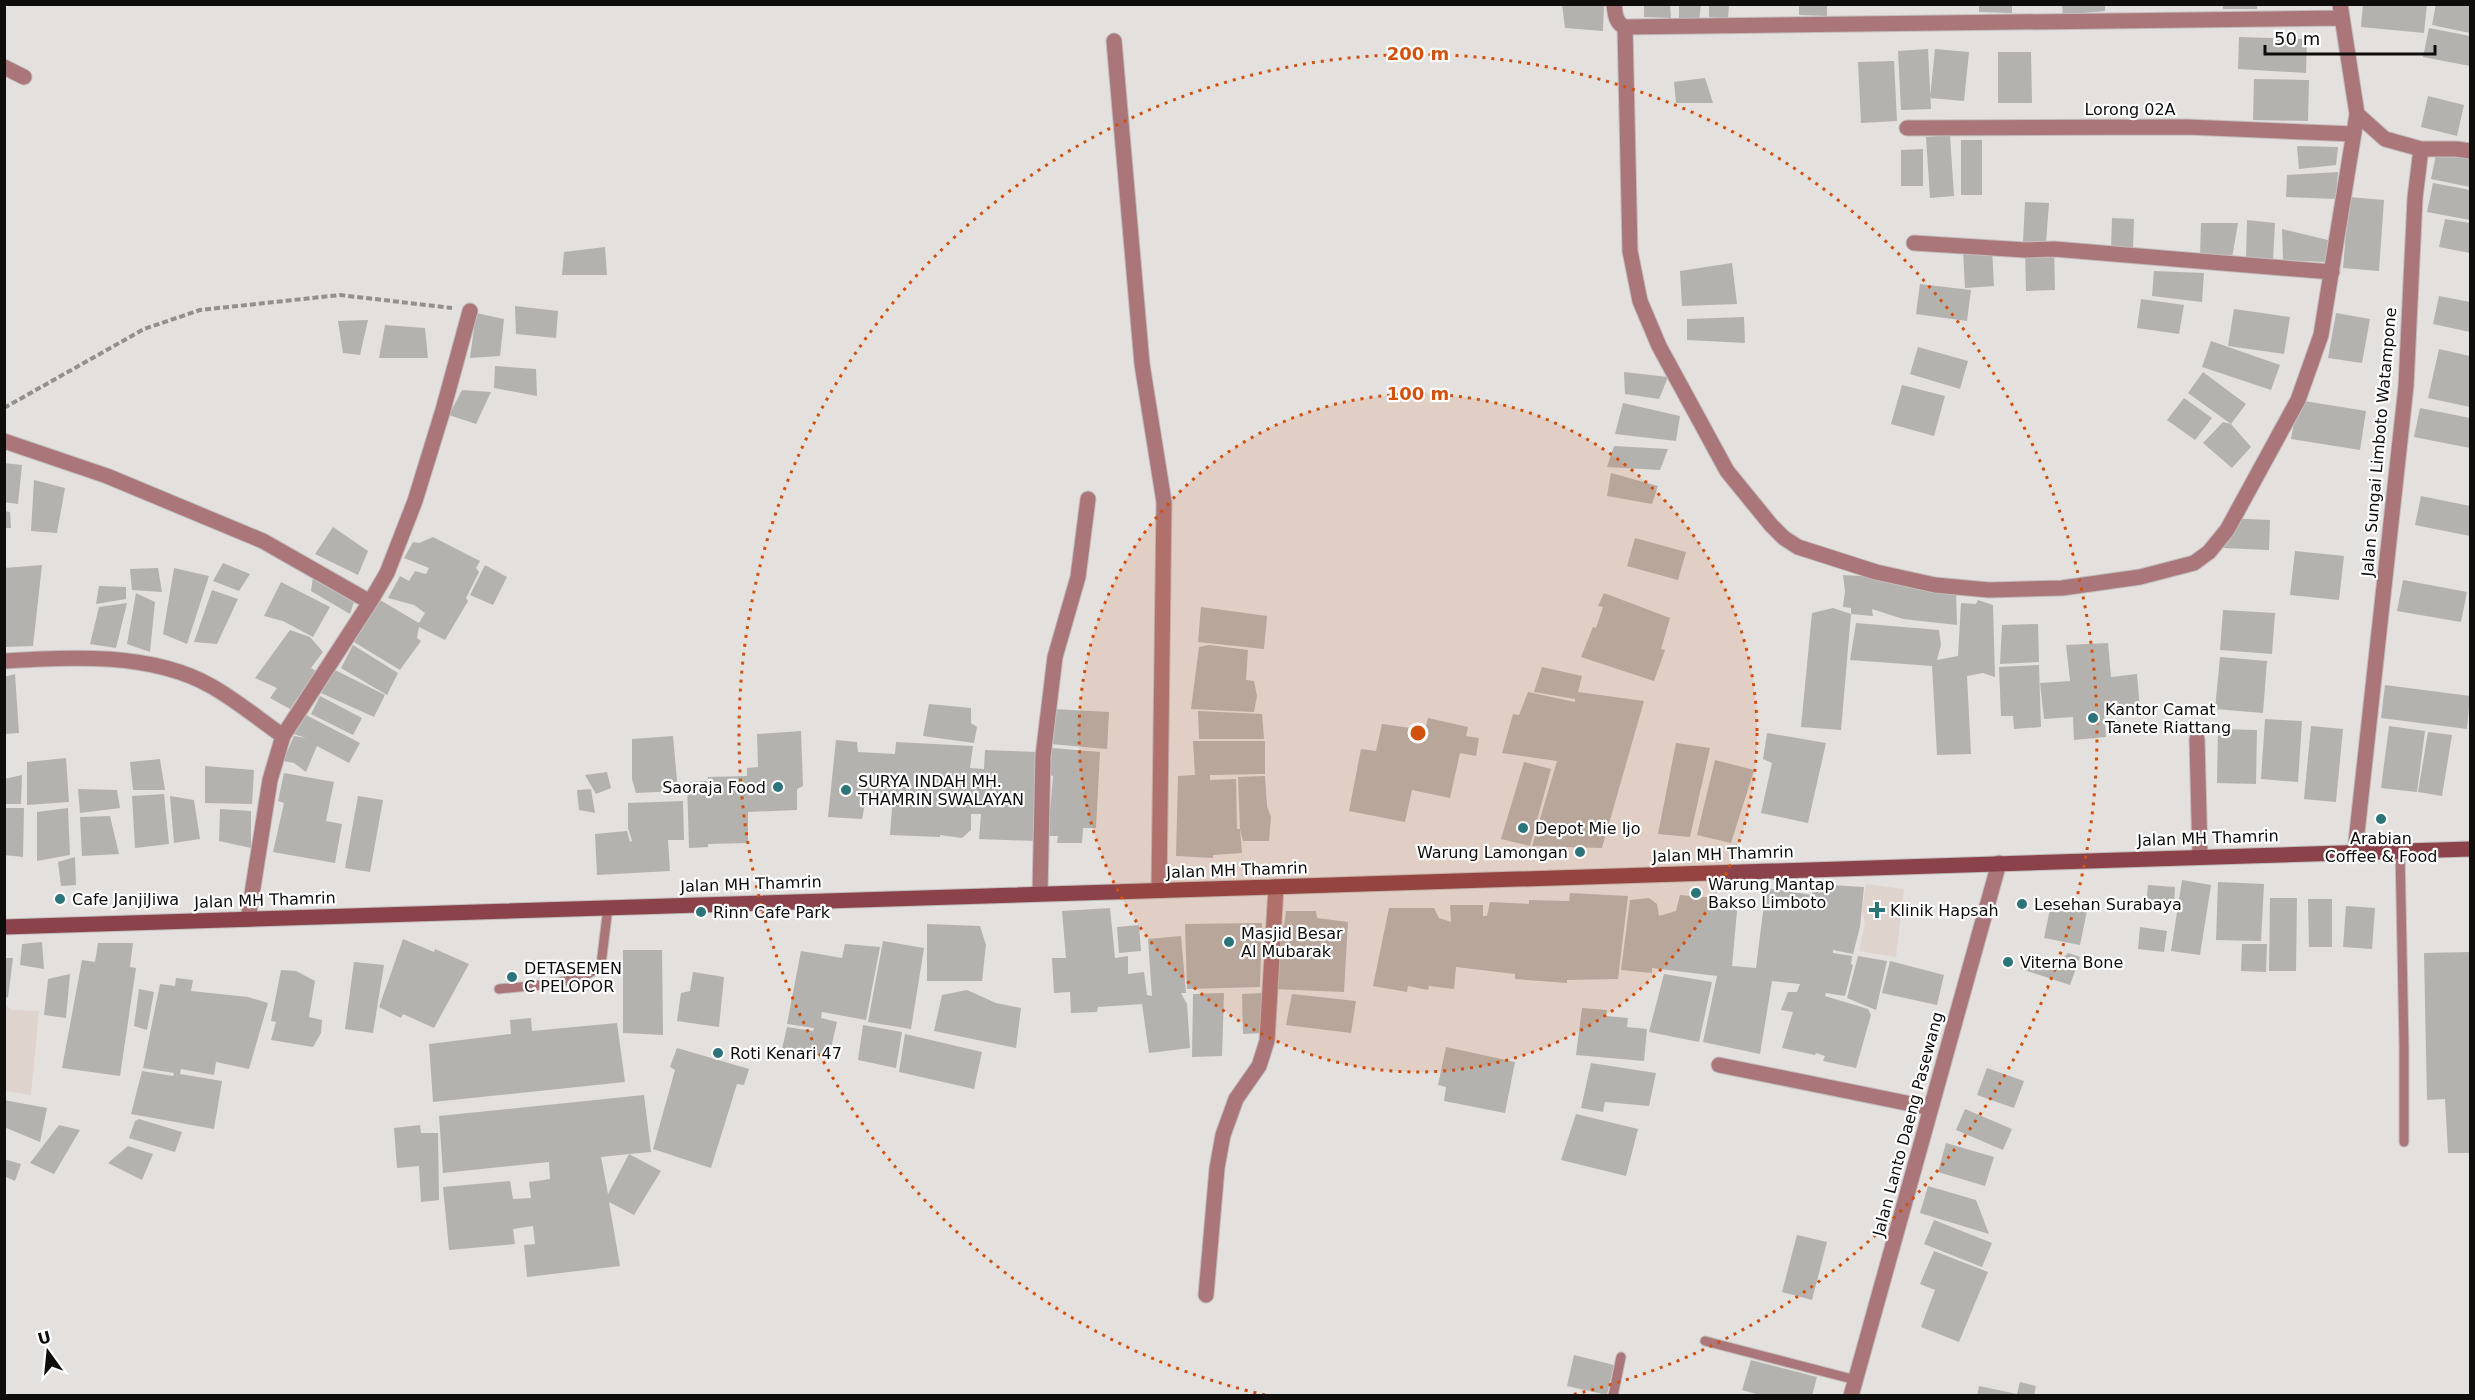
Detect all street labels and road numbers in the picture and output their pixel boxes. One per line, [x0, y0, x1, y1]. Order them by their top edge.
street label: Lorong 02A [2084, 100, 2176, 119]
street label: Jalan Sungai Limboto Watampone [2358, 307, 2400, 578]
street label: Jalan MH Thamrin [2136, 826, 2279, 850]
street label: Jalan MH Thamrin [1651, 842, 1794, 866]
street label: Jalan MH Thamrin [1165, 858, 1308, 882]
street label: Jalan MH Thamrin [679, 872, 822, 896]
street label: Jalan MH Thamrin [193, 888, 336, 912]
street label: Jalan Lanto Daeng Pasewang [1869, 1010, 1947, 1239]

